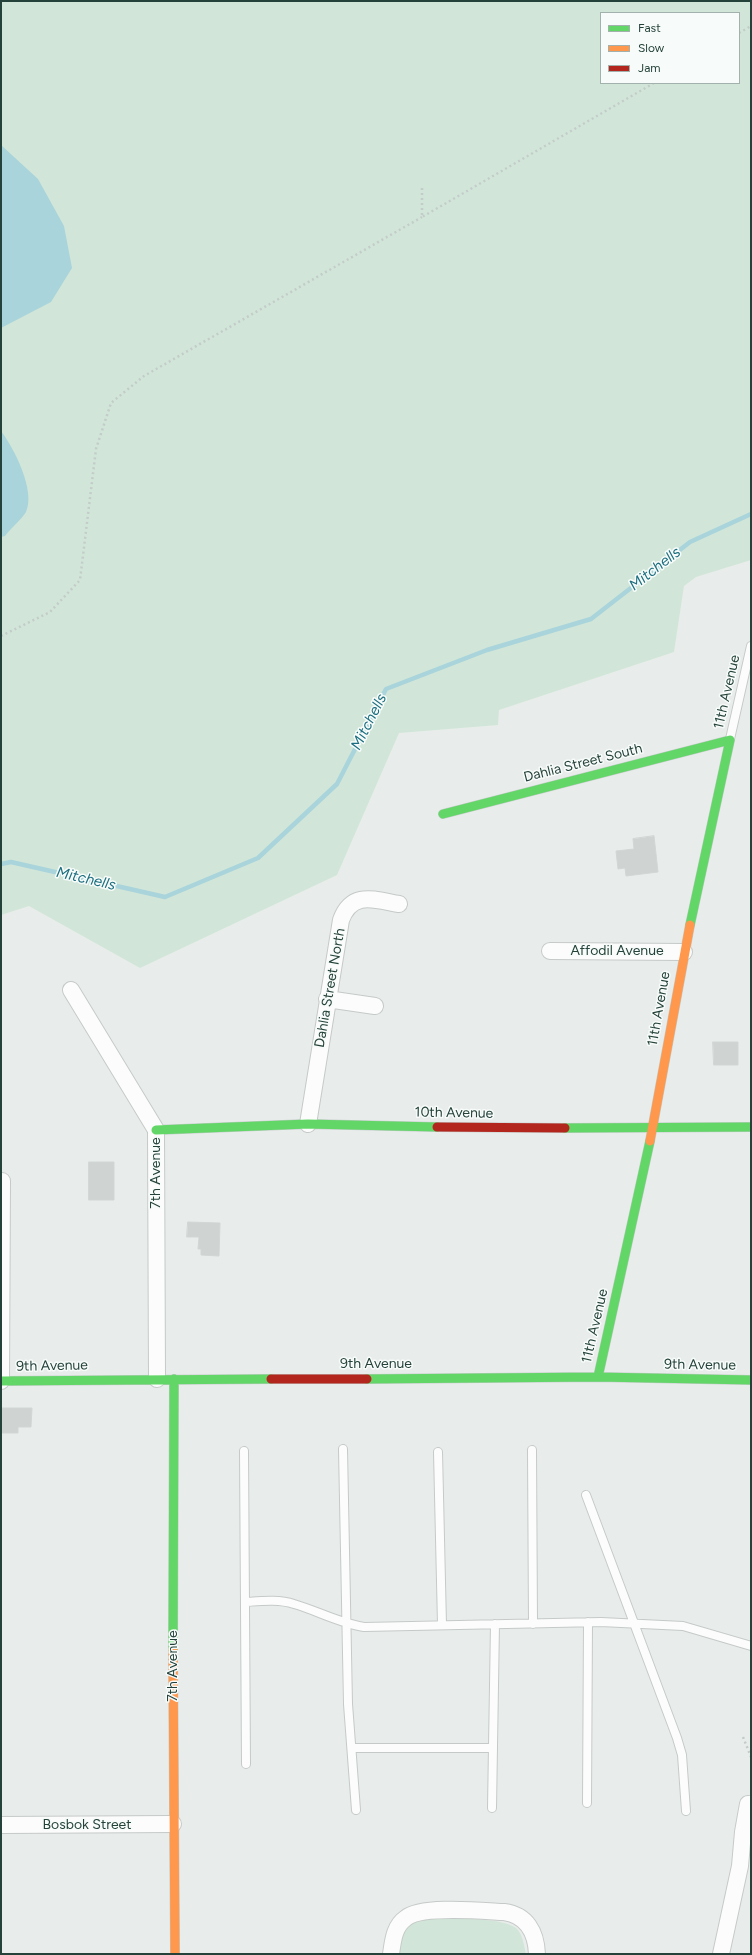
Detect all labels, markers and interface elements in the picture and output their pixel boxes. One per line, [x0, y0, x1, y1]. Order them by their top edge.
legend [600, 12, 740, 84]
text: Fast [638, 21, 661, 35]
text: Slow [638, 41, 664, 55]
text: Jam [638, 61, 661, 75]
water label: Mitchells [626, 543, 684, 595]
street label: 11th Avenue [710, 653, 744, 731]
water label: Mitchells [347, 691, 391, 753]
street label: Dahlia Street South [522, 740, 644, 786]
water label: Mitchells [55, 863, 117, 895]
street label: Dahlia Street North [311, 927, 349, 1049]
street label: Affodil Avenue [570, 943, 664, 959]
street label: 11th Avenue [644, 970, 674, 1048]
street label: 10th Avenue [415, 1104, 493, 1122]
street label: 7th Avenue [148, 1137, 164, 1209]
street label: 11th Avenue [578, 1287, 612, 1365]
street label: 9th Avenue [340, 1356, 412, 1372]
street label: 9th Avenue [664, 1356, 736, 1374]
street label: 9th Avenue [16, 1357, 88, 1375]
street label: 7th Avenue [165, 1630, 181, 1702]
street label: Bosbok Street [43, 1817, 131, 1833]

